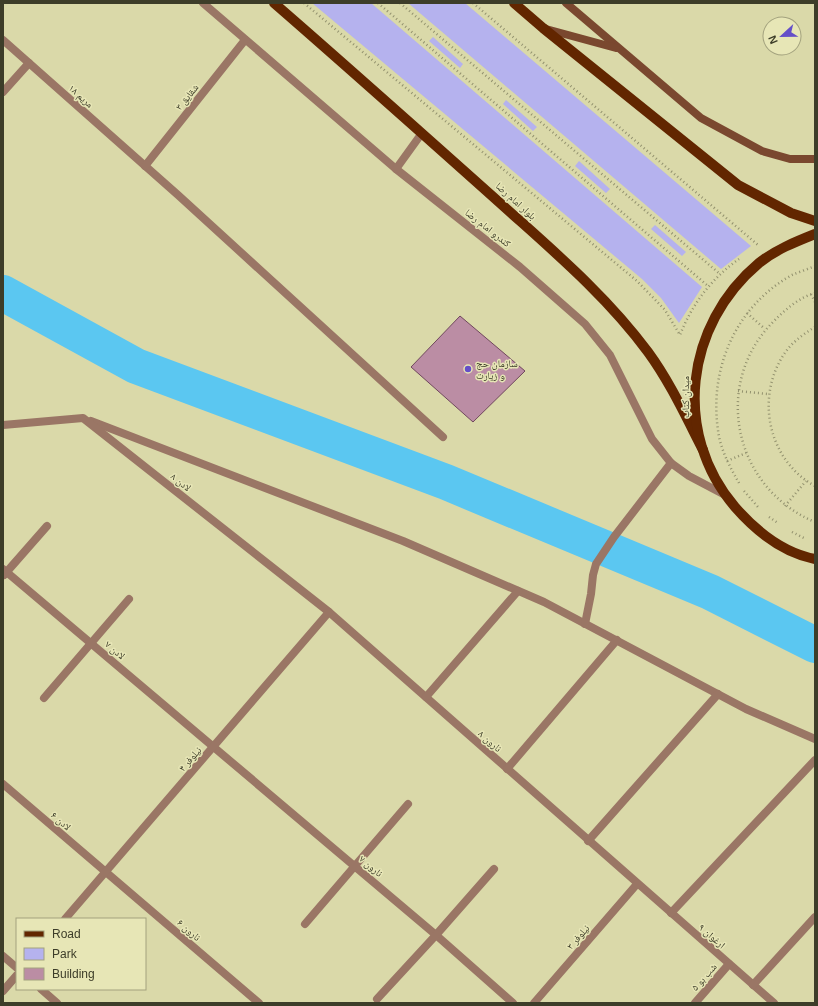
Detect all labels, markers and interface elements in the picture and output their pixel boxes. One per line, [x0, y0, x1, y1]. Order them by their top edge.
north arrow [762, 16, 802, 56]
text: N [766, 34, 780, 46]
street label: مریم ۱۸ [65, 82, 96, 112]
street label: شقایق ۳ [173, 82, 202, 113]
street label: بلوار امام رضا [492, 180, 539, 224]
street label: کندرو امام رضا [462, 207, 513, 251]
place label: سازمان حج و زیارت [476, 358, 518, 381]
marker: سازمان حج و زیارت [463, 364, 473, 374]
street label: میدان کتاب [680, 376, 692, 418]
street label: لادن ۸ [168, 471, 193, 494]
street label: لادن ۷ [102, 639, 127, 662]
street label: نارون ۸ [476, 728, 504, 755]
street label: نیلوفر ۴ [176, 744, 204, 774]
street label: لادن ۶ [48, 809, 73, 833]
street label: نارون ۷ [356, 853, 385, 880]
street label: نارون ۶ [175, 917, 203, 944]
legend [16, 918, 146, 990]
street label: نیلوفر ۳ [564, 922, 592, 952]
street label: ارغوان ۹ [696, 922, 727, 951]
text: Road [52, 927, 81, 941]
text: Park [52, 947, 78, 961]
street label: شب بو ۵ [689, 961, 719, 993]
text: Building [52, 967, 95, 981]

